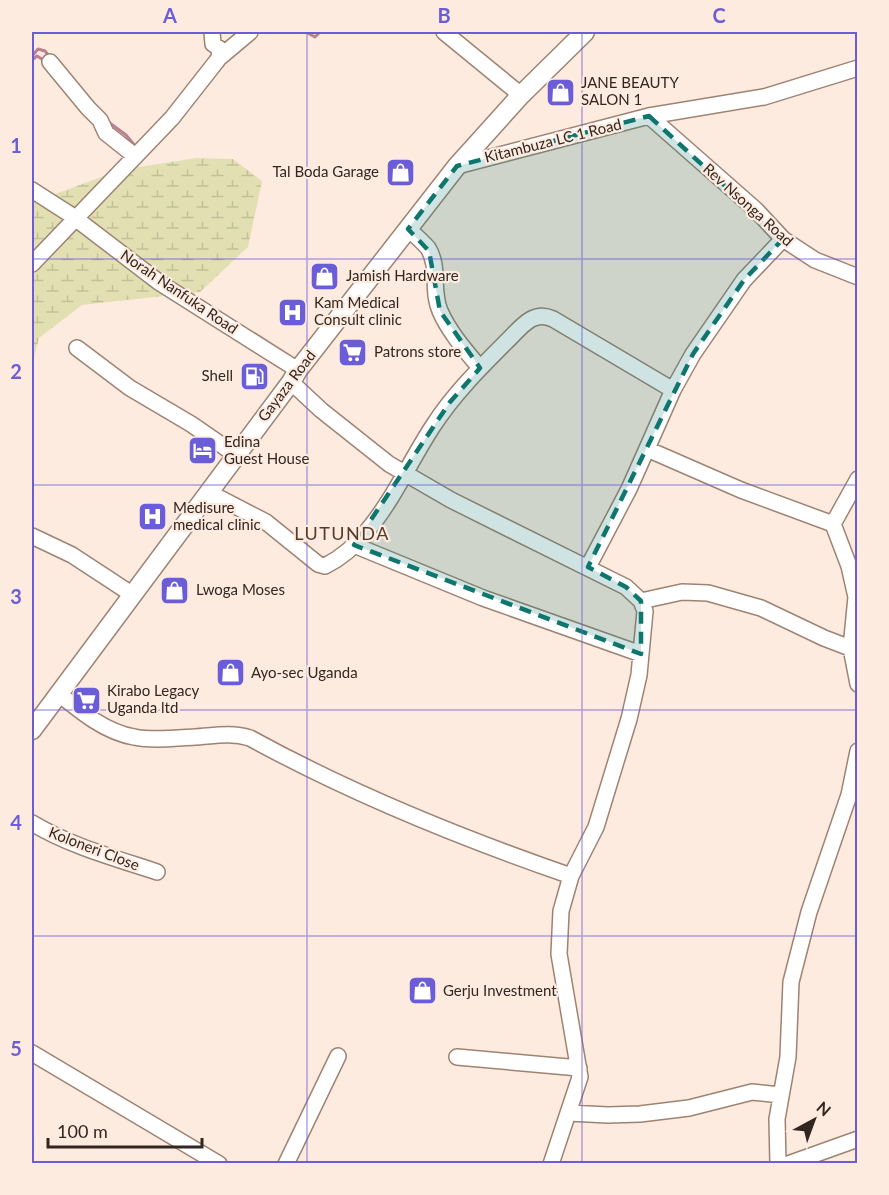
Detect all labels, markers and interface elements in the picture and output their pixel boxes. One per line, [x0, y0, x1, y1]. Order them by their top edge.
text: A [162, 3, 177, 27]
text: B [437, 3, 451, 27]
text: C [712, 3, 726, 27]
place label: JANE BEAUTY SALON 1 [581, 73, 679, 108]
shop icon: JANE BEAUTY SALON 1 [544, 76, 576, 108]
street label: Kitambuza LC 1 Road [482, 114, 623, 166]
text: 1 [10, 133, 22, 157]
shop icon: Tal Boda Garage [384, 156, 416, 188]
street label: Rev Nsonga Road [700, 159, 797, 249]
place label: Tal Boda Garage [272, 162, 379, 180]
street label: Norah Nanfuka Road [118, 245, 242, 337]
shop icon: Jamish Hardware [309, 260, 341, 292]
place label: Jamish Hardware [346, 266, 459, 284]
place label: Kam Medical Consult clinic [314, 293, 402, 328]
hospital icon: Kam Medical Consult clinic [277, 296, 309, 328]
supermarket icon: Patrons store [337, 336, 369, 368]
place label: Patrons store [374, 342, 461, 360]
street label: Gayaza Road [254, 346, 319, 425]
text: 2 [10, 359, 22, 383]
fuel station icon: Shell [238, 360, 270, 392]
place label: Shell [202, 366, 233, 384]
place label: Edina Guest House [224, 432, 309, 467]
hotel icon: Edina Guest House [187, 435, 219, 467]
place label: Medisure medical clinic [173, 498, 261, 533]
hospital icon: Medisure medical clinic [136, 501, 168, 533]
district label: LUTUNDA [294, 522, 390, 544]
shop icon: Lwoga Moses [159, 574, 191, 606]
place label: Lwoga Moses [196, 580, 285, 598]
text: 3 [10, 584, 22, 608]
shop icon: Ayo-sec Uganda [214, 657, 246, 689]
place label: Ayo-sec Uganda [251, 663, 358, 681]
place label: Kirabo Legacy Uganda ltd [107, 681, 200, 716]
supermarket icon: Kirabo Legacy Uganda ltd [70, 684, 102, 716]
text: 4 [10, 810, 22, 834]
street label: Koloneri Close [47, 823, 142, 874]
shop icon: Gerju Investment [406, 975, 438, 1007]
place label: Gerju Investment [443, 981, 557, 999]
text: 5 [10, 1036, 22, 1060]
north arrow [784, 1090, 844, 1150]
text: N [813, 1097, 835, 1120]
scale bar [48, 1111, 202, 1149]
text: 100 m [57, 1120, 108, 1142]

